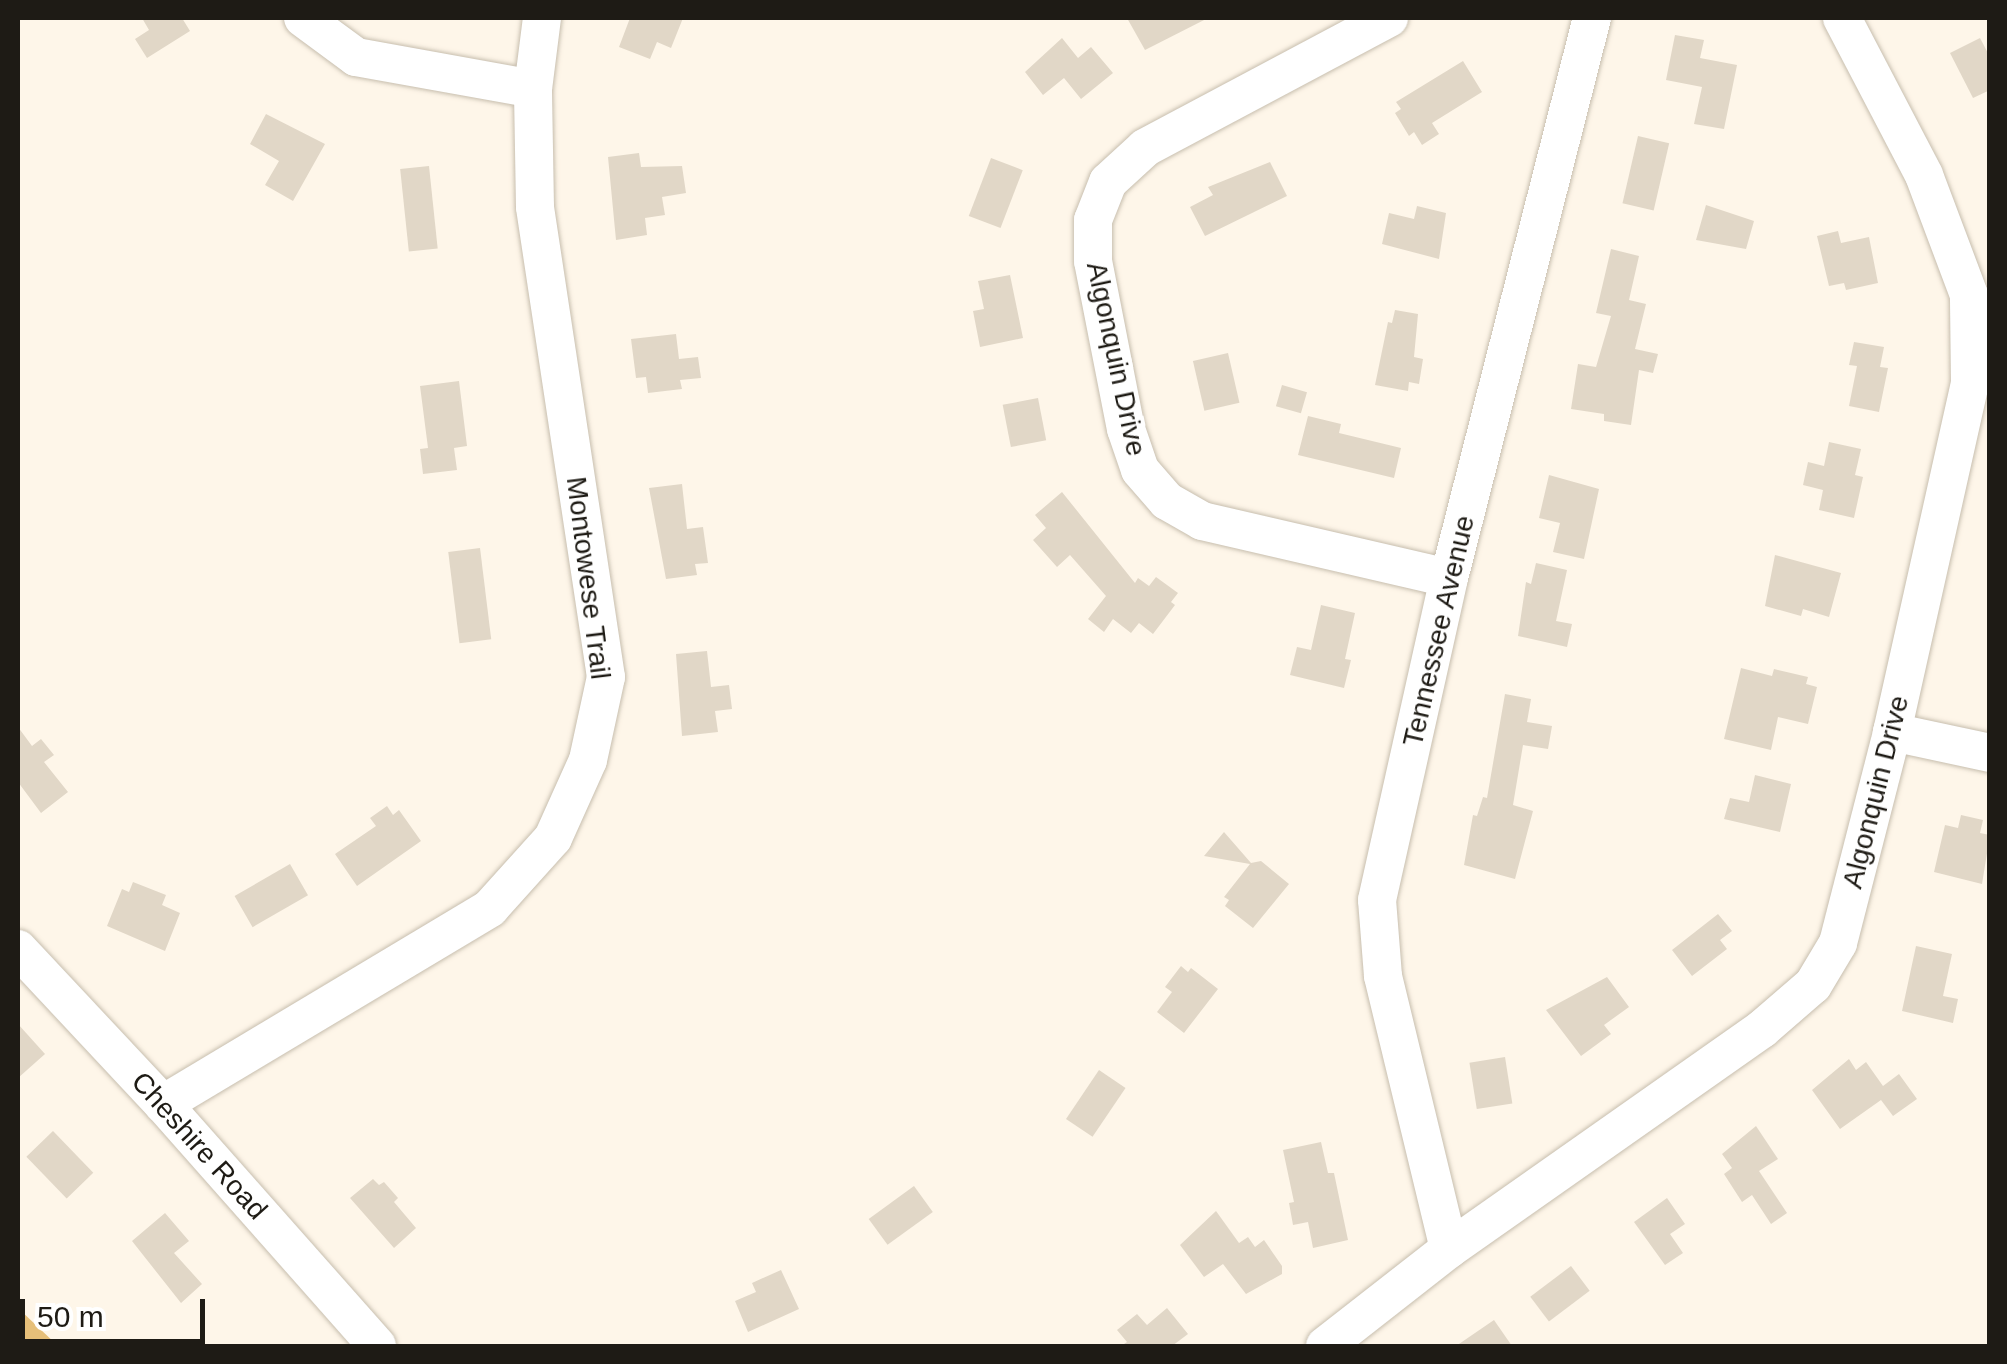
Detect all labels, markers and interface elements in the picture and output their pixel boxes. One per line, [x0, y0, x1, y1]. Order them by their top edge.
street label: Algonquin Drive [1079, 259, 1153, 459]
street label: Montowese Trail [559, 475, 617, 681]
street label: Tennessee Avenue [1396, 511, 1482, 751]
street label: Algonquin Drive [1836, 692, 1916, 892]
street label: Cheshire Road [124, 1065, 274, 1227]
scale bar [25, 1279, 210, 1341]
text: 50 m [37, 1300, 104, 1333]

